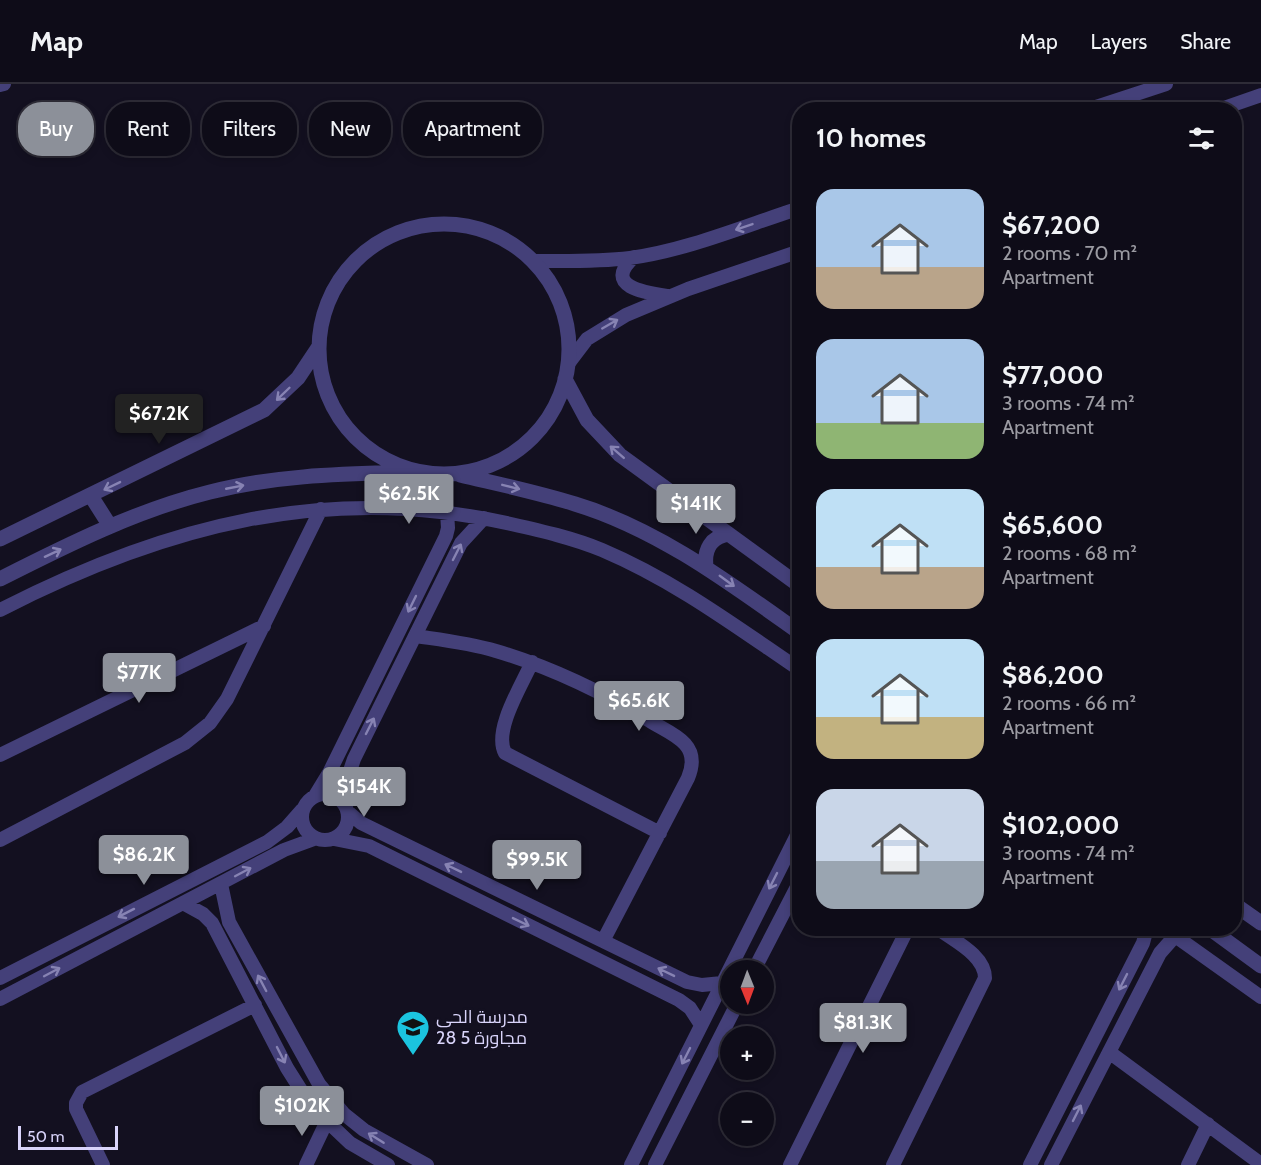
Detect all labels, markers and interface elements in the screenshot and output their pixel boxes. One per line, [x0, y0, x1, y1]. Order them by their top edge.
text: Map [30, 24, 83, 58]
text: Map [1019, 29, 1058, 54]
text: Layers [1091, 29, 1147, 54]
text: Share [1180, 29, 1231, 54]
chip: Buy [18, 102, 94, 156]
chip: Rent [106, 102, 190, 156]
chip: Filters [202, 102, 297, 156]
chip: New [309, 102, 391, 156]
chip: Apartment [403, 102, 542, 156]
text: 10 homes [816, 122, 926, 154]
icon: filters [1185, 122, 1218, 155]
text: $67,200 [1002, 209, 1101, 241]
icon: home [864, 213, 936, 285]
one-way arrow [735, 222, 754, 233]
text: 2 rooms · 70 m² [1002, 241, 1137, 265]
text: Apartment [1002, 265, 1094, 289]
one-way arrow [601, 318, 618, 330]
text: $77,000 [1002, 359, 1104, 391]
icon: home [864, 363, 936, 435]
one-way arrow [275, 387, 290, 401]
text: 3 rooms · 74 m² [1002, 391, 1135, 415]
pin: $67.2K [110, 394, 208, 445]
text: $67.2K [129, 401, 189, 425]
text: Apartment [1002, 415, 1094, 439]
one-way arrow [610, 445, 625, 459]
pin: $62.5K [360, 474, 458, 525]
one-way arrow [103, 481, 121, 493]
one-way arrow [225, 481, 244, 492]
text: $62.5K [378, 481, 440, 505]
one-way arrow [501, 482, 520, 494]
pin: $141K [654, 484, 738, 535]
text: $141K [670, 491, 722, 515]
text: $65,600 [1002, 509, 1103, 541]
icon: home [864, 513, 936, 585]
text: 2 rooms · 68 m² [1002, 541, 1137, 565]
one-way arrow [452, 543, 463, 561]
one-way arrow [43, 547, 61, 559]
text: Apartment [1002, 565, 1094, 589]
one-way arrow [718, 575, 734, 587]
one-way arrow [406, 595, 417, 613]
pin: $77K [103, 653, 175, 704]
text: $86,200 [1002, 659, 1104, 691]
text: $77K [117, 660, 161, 684]
icon: home [864, 663, 936, 735]
pin: $65.6K [590, 681, 688, 732]
text: $65.6K [608, 688, 670, 712]
text: 2 rooms · 66 m² [1002, 691, 1136, 715]
text: Apartment [1002, 715, 1094, 739]
one-way arrow [365, 718, 376, 736]
pin: $154K [322, 767, 406, 818]
text: $154K [337, 774, 391, 798]
text: $102,000 [1002, 809, 1120, 841]
icon: home [864, 813, 936, 885]
pin: $86.2K [95, 835, 193, 886]
pin: $99.5K [488, 840, 586, 891]
text: 3 rooms · 74 m² [1002, 841, 1135, 865]
text: $86.2K [113, 842, 175, 866]
text: $99.5K [506, 847, 568, 871]
one-way arrow [445, 861, 463, 873]
text: Apartment [1002, 865, 1094, 889]
one-way arrow [234, 866, 251, 878]
one-way arrow [767, 872, 779, 890]
one-way arrow [117, 908, 135, 920]
one-way arrow [511, 917, 529, 928]
north arrow [720, 960, 774, 1014]
map controls [720, 960, 774, 1146]
one-way arrow [658, 965, 676, 977]
one-way arrow [42, 966, 60, 977]
one-way arrow [1117, 972, 1129, 990]
one-way arrow [256, 975, 268, 992]
pin: $81.3K [814, 1003, 912, 1054]
place label: مدرسة الحى 28 مجاورة 5 [436, 1006, 528, 1049]
school or university icon: مدرسة الحى 28 مجاورة 5 [395, 1009, 431, 1056]
text: $81.3K [834, 1010, 892, 1034]
button: + [720, 1026, 774, 1080]
one-way arrow [275, 1046, 287, 1064]
one-way arrow [679, 1046, 691, 1064]
pin: $102K [260, 1086, 344, 1137]
button: − [720, 1092, 774, 1146]
text: $102K [274, 1093, 330, 1117]
one-way arrow [1072, 1104, 1084, 1122]
scale bar [18, 1123, 118, 1150]
text: 50 m [27, 1127, 64, 1146]
one-way arrow [368, 1131, 385, 1143]

